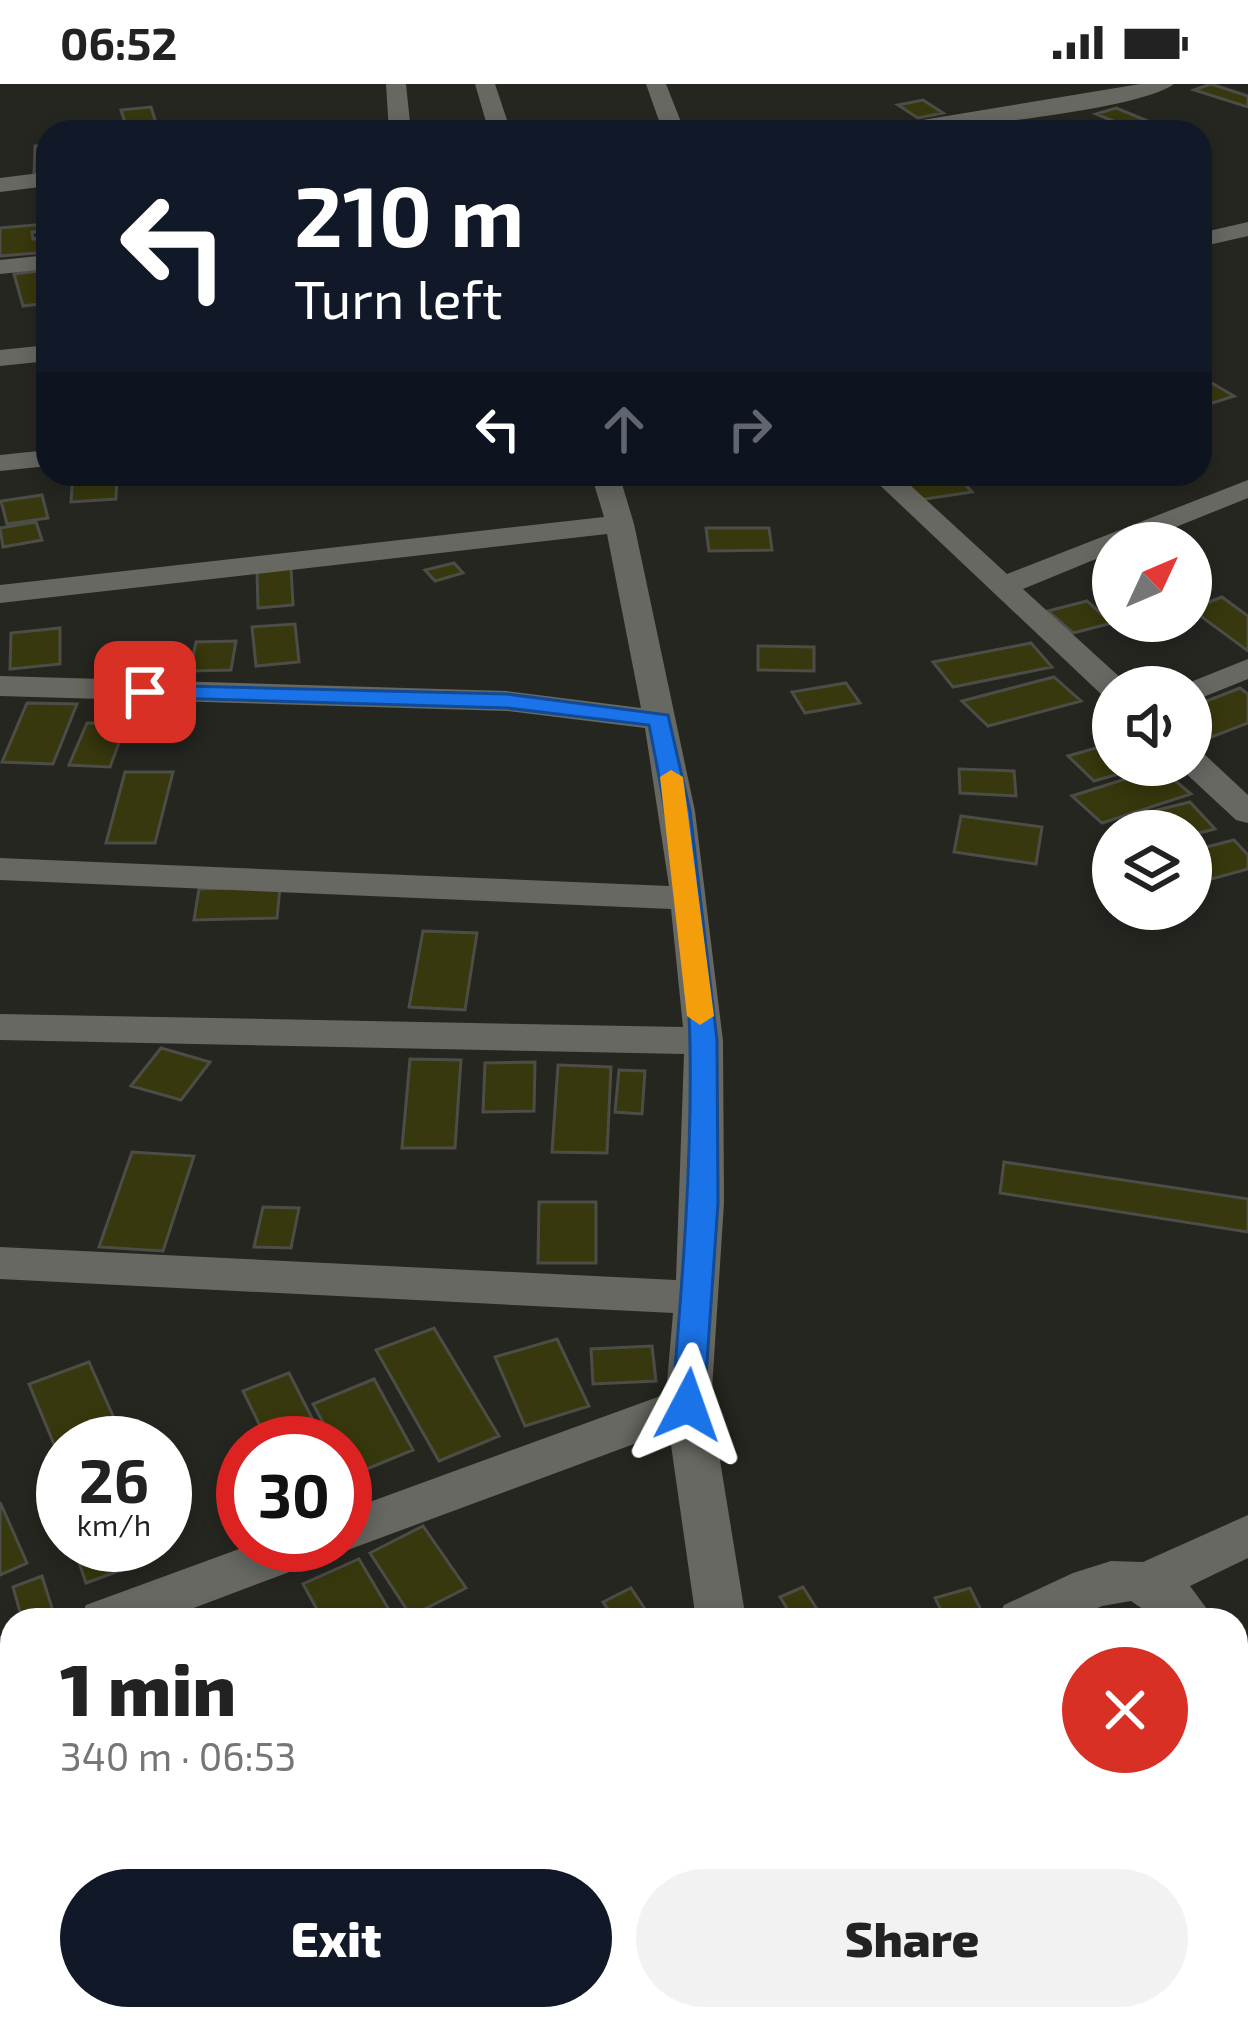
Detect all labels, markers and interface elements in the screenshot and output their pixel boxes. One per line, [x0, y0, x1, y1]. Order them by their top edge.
text: 06:52 [60, 15, 178, 69]
text: 210 m [294, 163, 524, 264]
icon: left [96, 168, 252, 324]
text: Turn left [294, 265, 503, 330]
icon: left [465, 396, 531, 462]
icon: ahead [591, 396, 657, 462]
icon: right [717, 396, 783, 462]
north arrow [1092, 522, 1212, 642]
map controls [1092, 522, 1212, 930]
pin [94, 641, 196, 743]
icon: arrive [112, 659, 178, 725]
button: sound [1092, 666, 1212, 786]
button: layers [1092, 810, 1212, 930]
position arrow [625, 1342, 751, 1468]
speed limit sign: 30 [216, 1416, 372, 1572]
text: 26 [79, 1443, 149, 1515]
text: km/h [77, 1506, 151, 1542]
text: 1 min [60, 1644, 236, 1730]
button: close [1062, 1647, 1188, 1773]
text: 340 m · 06:53 [60, 1732, 296, 1779]
button: Exit [60, 1869, 612, 2007]
button: Share [636, 1869, 1188, 2007]

